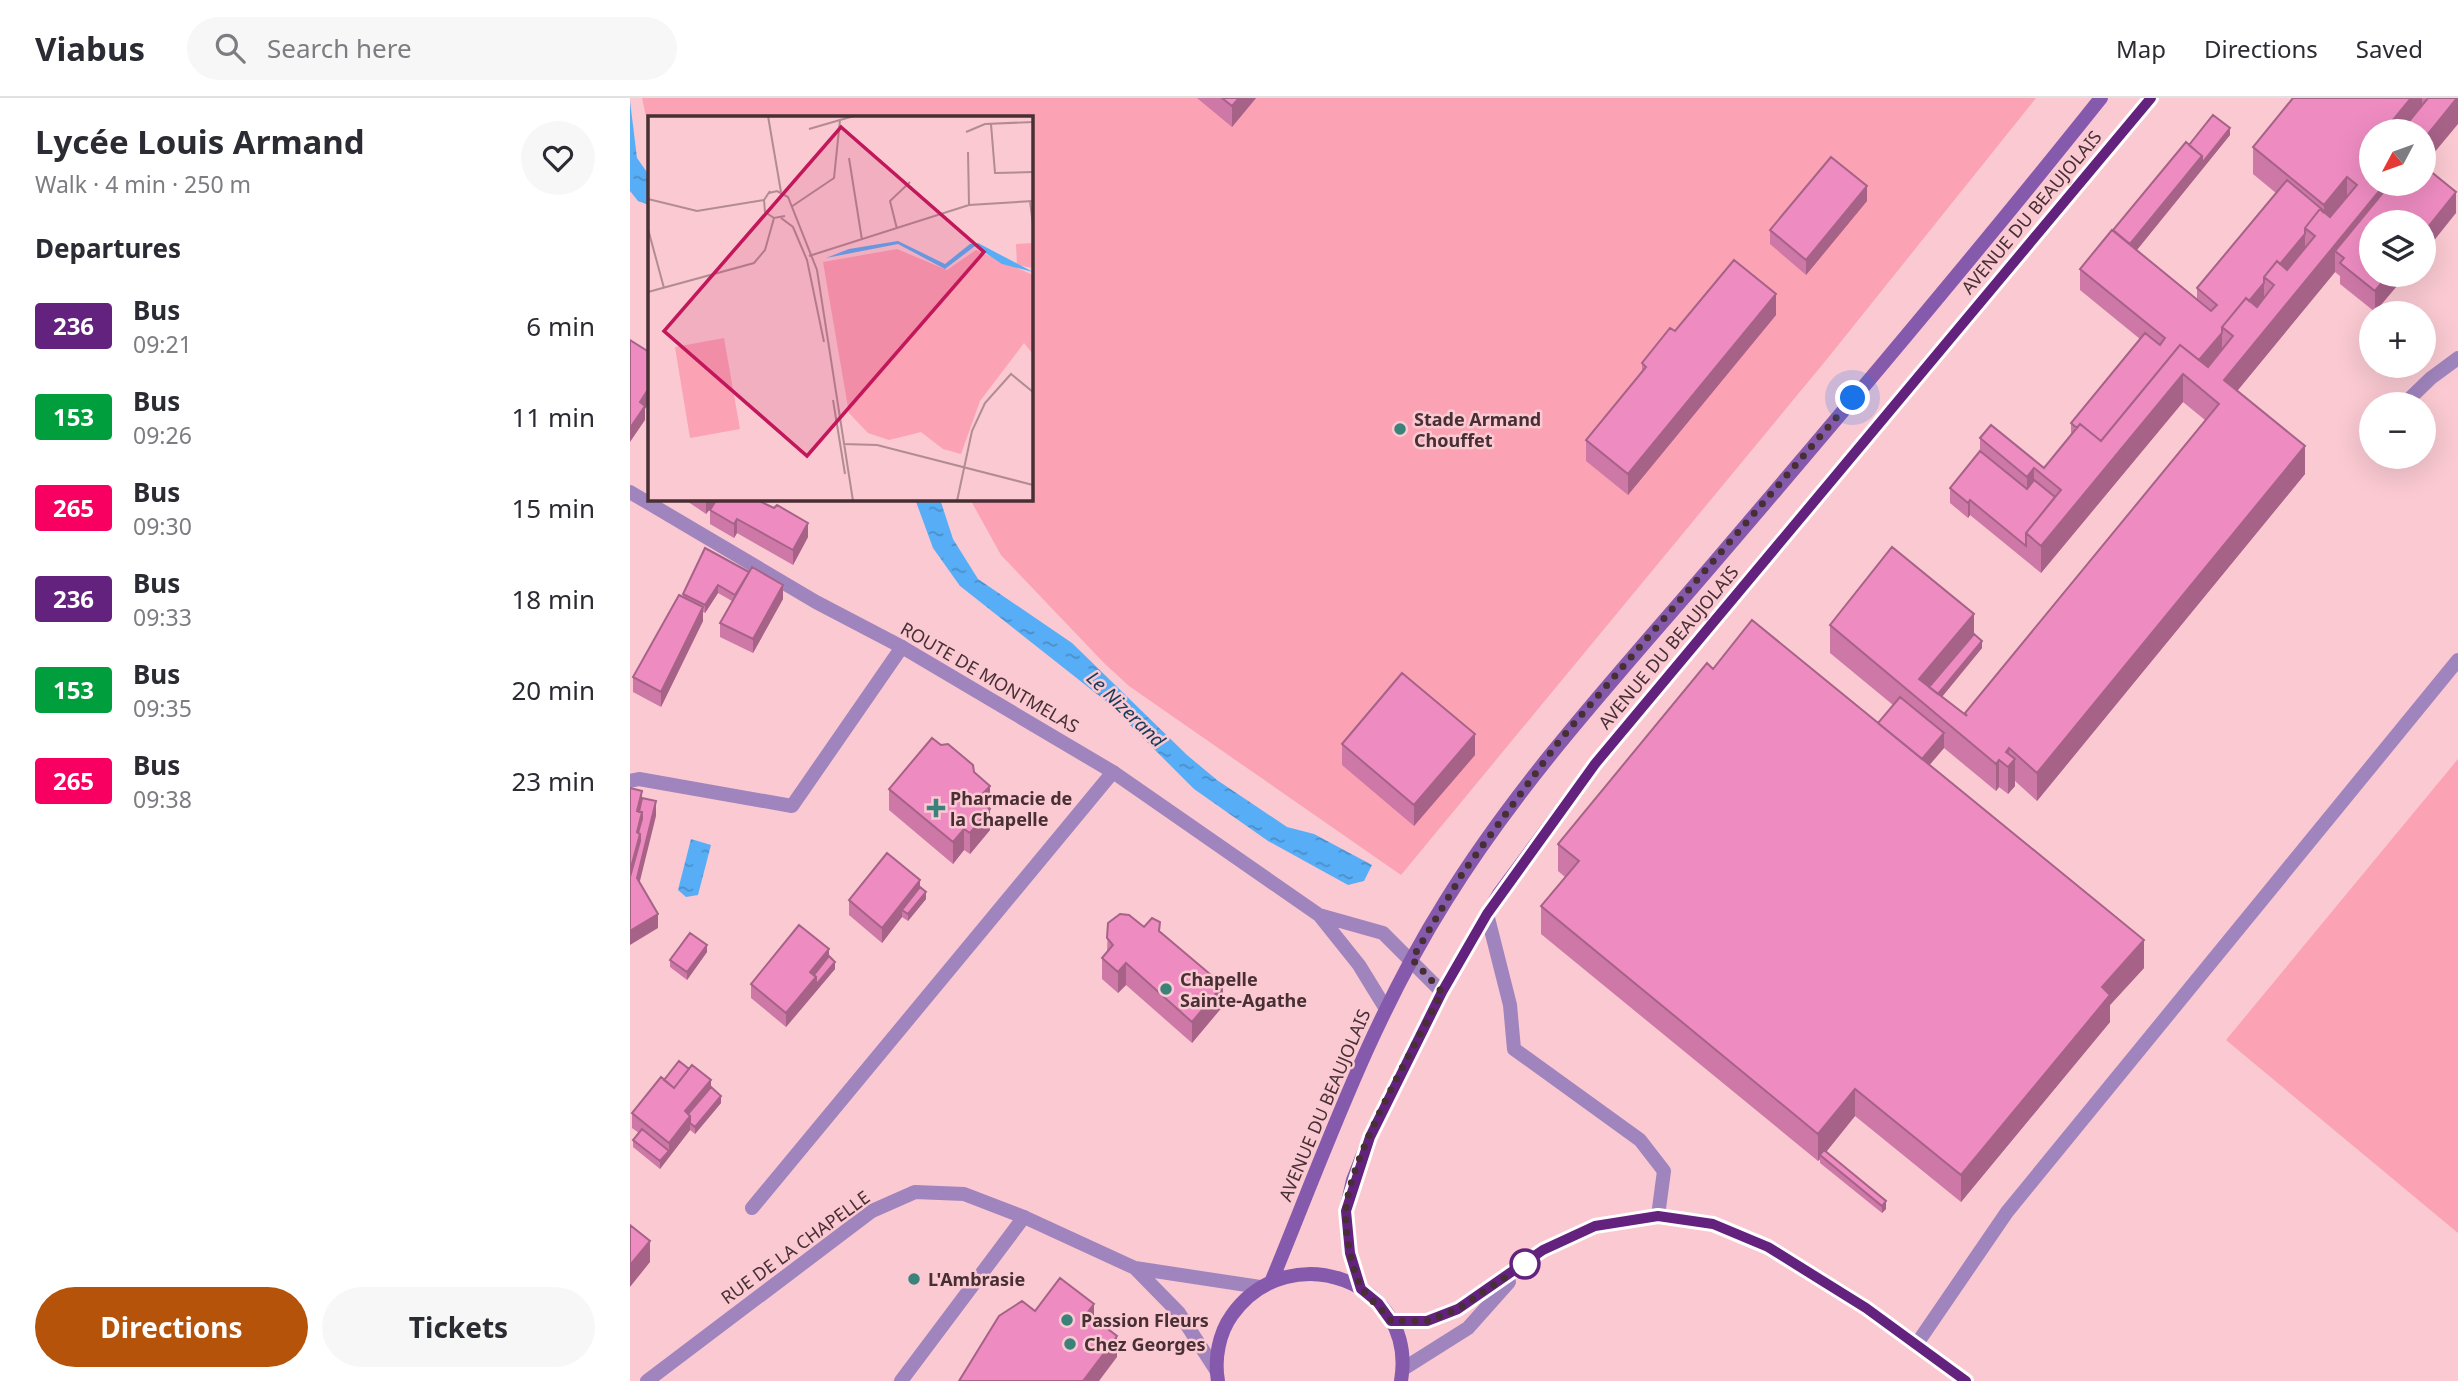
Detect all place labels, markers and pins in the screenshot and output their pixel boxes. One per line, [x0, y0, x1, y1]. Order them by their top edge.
place label: Stade Armand Chouffet [1414, 407, 1541, 452]
marker: Stade Armand Chouffet [1392, 421, 1408, 437]
place label: Pharmacie de la Chapelle [950, 786, 1072, 831]
marker: Pharmacie de la Chapelle [928, 800, 944, 816]
place label: Chapelle Sainte-Agathe [1180, 967, 1307, 1012]
marker: Chapelle Sainte-Agathe [1158, 981, 1174, 997]
unlabelled marker [1510, 1249, 1540, 1279]
place label: L'Ambrasie [928, 1267, 1025, 1291]
marker: L'Ambrasie [906, 1271, 922, 1287]
place label: Passion Fleurs [1081, 1308, 1209, 1332]
marker: Passion Fleurs [1059, 1312, 1075, 1328]
place label: Chez Georges [1084, 1332, 1205, 1356]
marker: Chez Georges [1062, 1336, 1078, 1352]

